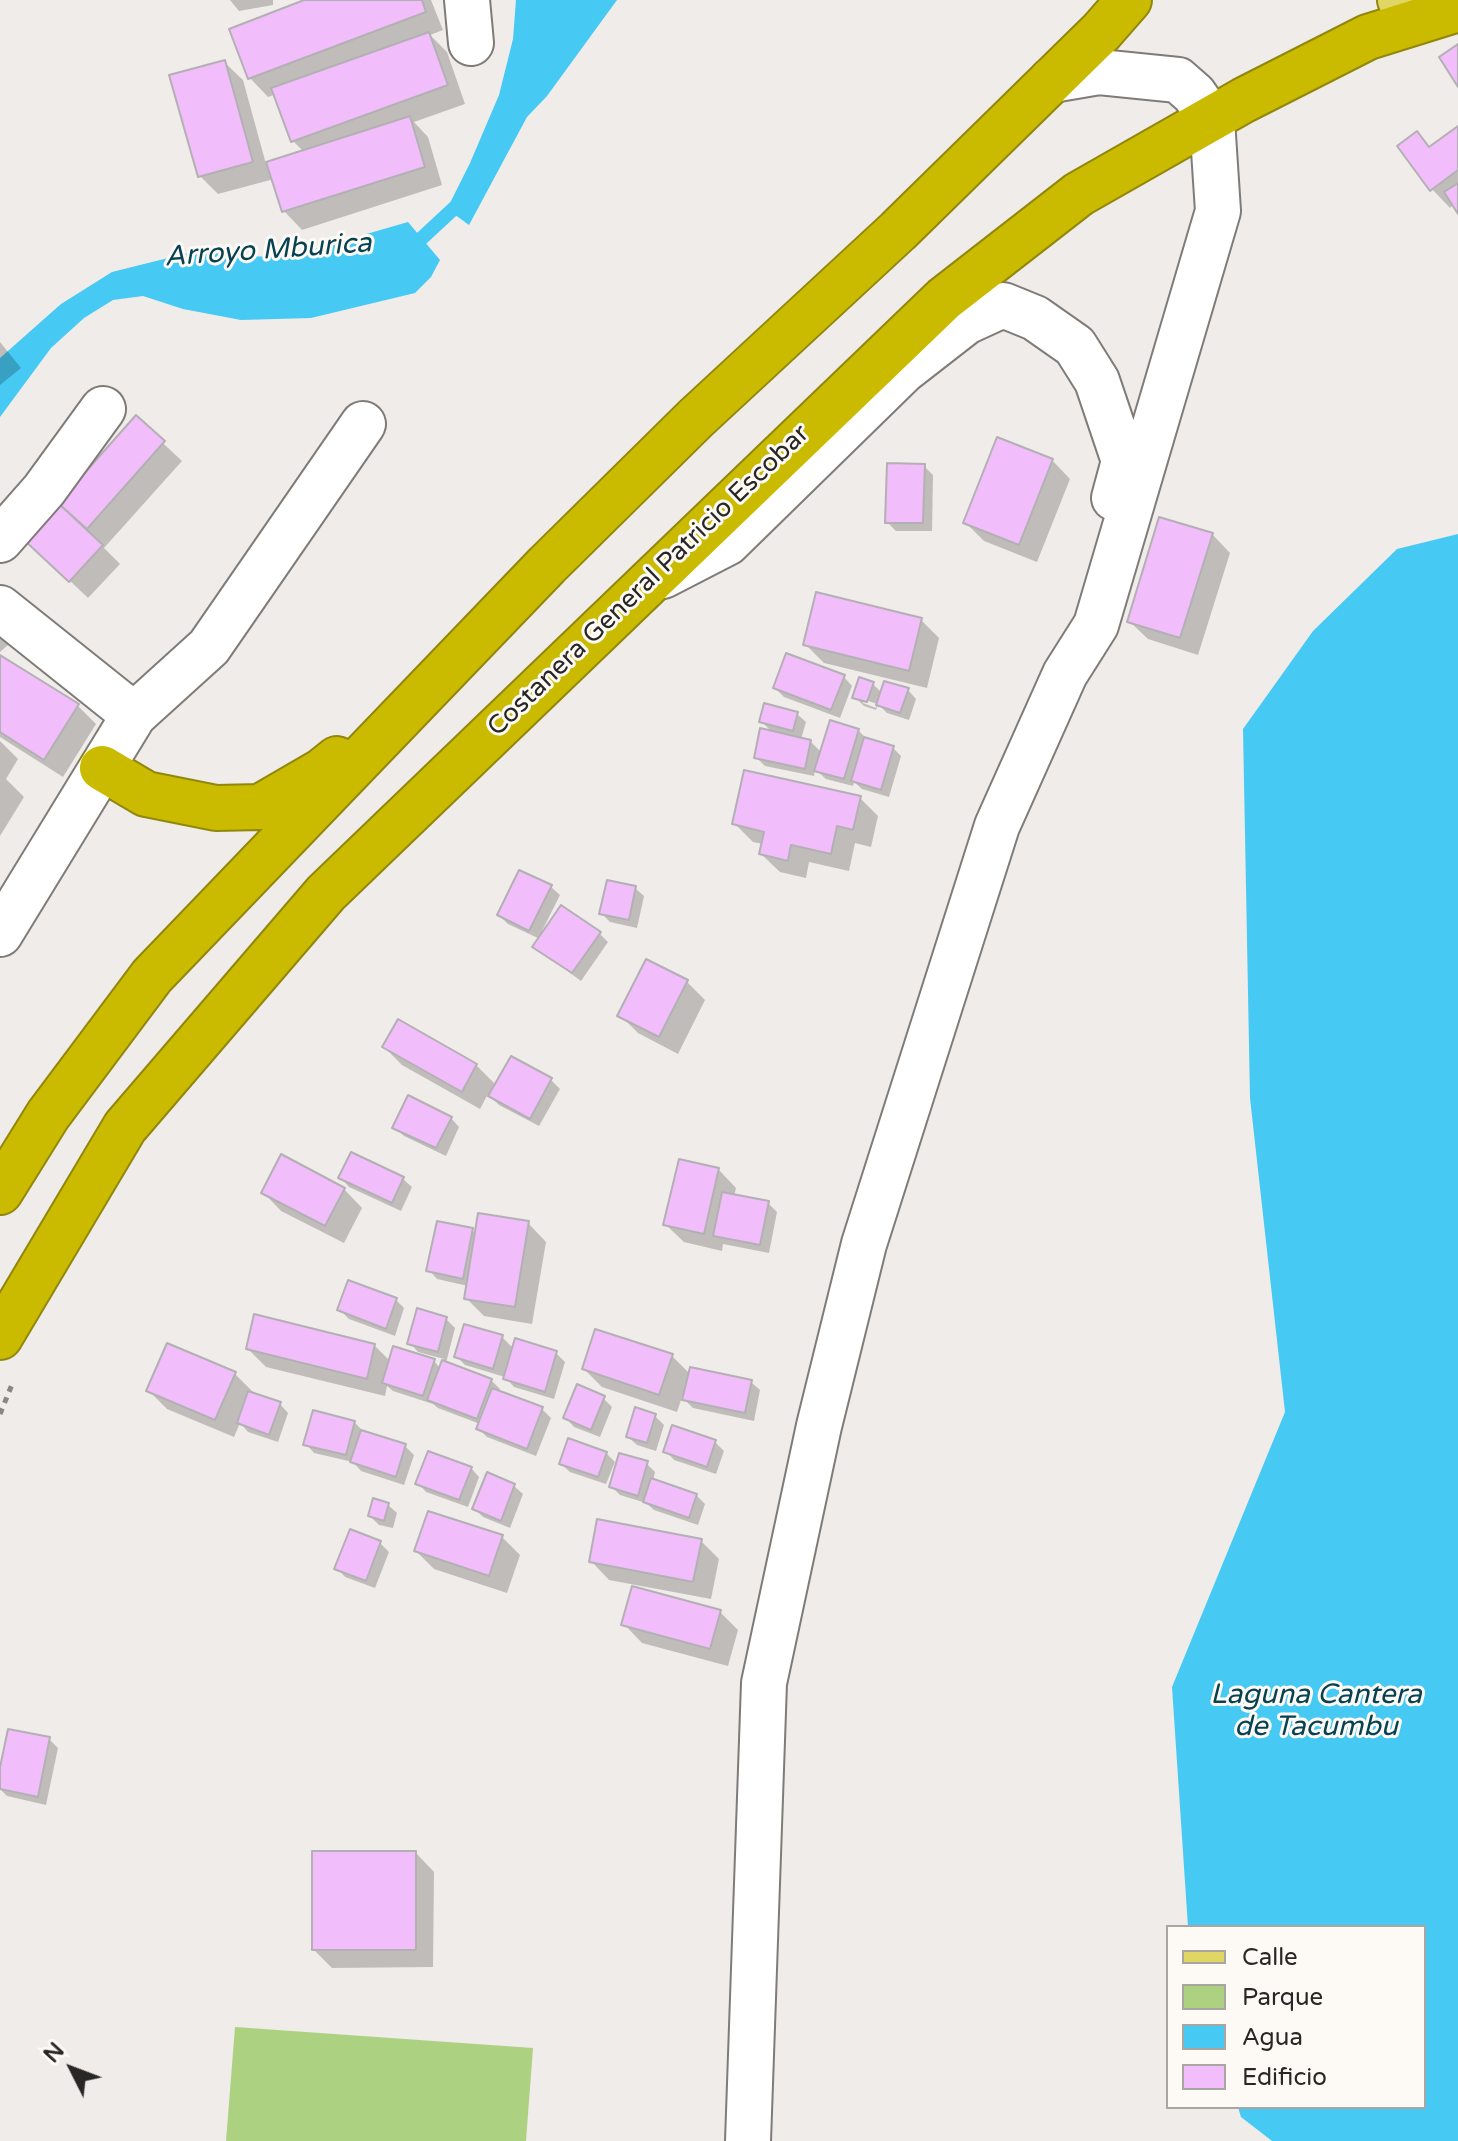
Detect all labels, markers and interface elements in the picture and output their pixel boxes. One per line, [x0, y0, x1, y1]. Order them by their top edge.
water label: Arroyo Mburica [163, 227, 373, 275]
street label: Costanera General Patricio Escobar [482, 419, 816, 743]
water label: Laguna Cantera de Tacumbu [1210, 1679, 1422, 1745]
legend [1166, 1925, 1426, 2109]
text: Calle [1242, 1943, 1298, 1972]
text: Parque [1242, 1983, 1323, 2012]
text: Agua [1242, 2023, 1303, 2052]
north arrow [32, 2029, 112, 2109]
text: N [39, 2038, 70, 2068]
text: Edificio [1242, 2063, 1327, 2092]

